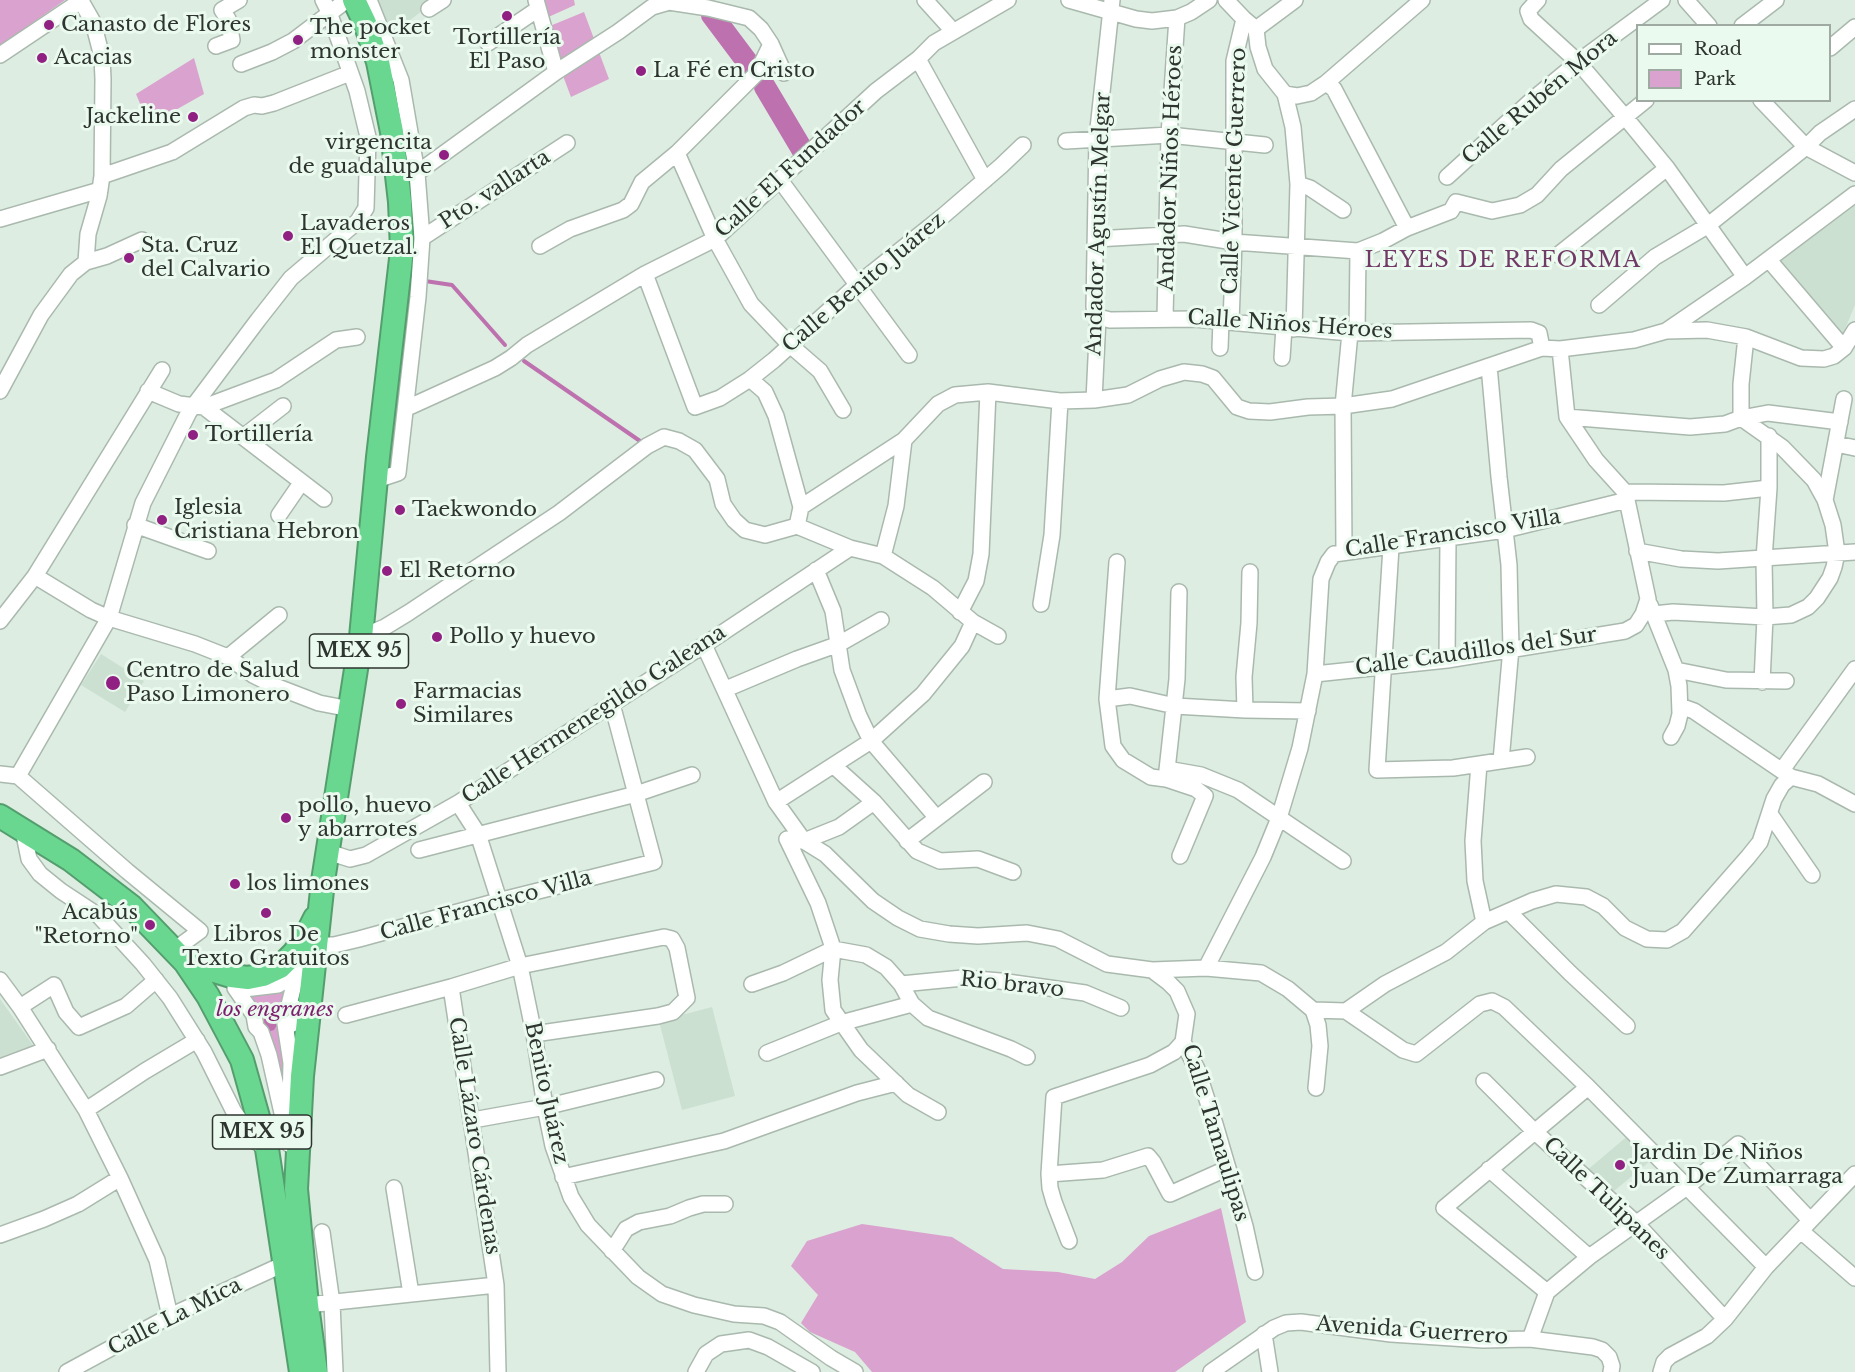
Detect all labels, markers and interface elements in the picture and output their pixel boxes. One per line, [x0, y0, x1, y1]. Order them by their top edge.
marker: Tortillería El Paso [500, 9, 514, 23]
place label: Canasto de Flores [61, 12, 251, 38]
place label: The pocket monster [310, 15, 431, 65]
marker: Canasto de Flores [42, 18, 56, 32]
legend [1636, 24, 1831, 102]
place label: Tortillería El Paso [453, 25, 561, 75]
street label: Calle Rubén Mora [1457, 26, 1623, 170]
marker: The pocket monster [291, 33, 305, 47]
text: Road [1694, 38, 1742, 60]
place label: Acacias [54, 45, 132, 71]
street label: Andador Niños Héroes [1154, 45, 1188, 291]
street label: Calle Vicente Guerrero [1218, 47, 1252, 295]
marker: Acacias [35, 51, 49, 65]
place label: La Fé en Cristo [653, 58, 815, 84]
marker: La Fé en Cristo [634, 64, 648, 78]
text: Park [1694, 68, 1736, 90]
street label: Andador Agustín Melgar [1082, 92, 1116, 356]
street label: Calle El Fundador [710, 95, 872, 243]
place label: Jackeline [86, 104, 181, 130]
marker: Jackeline [186, 110, 200, 124]
place label: virgencita de guadalupe [288, 130, 432, 180]
street label: Pto. vallarta [435, 145, 555, 235]
marker: virgencita de guadalupe [437, 148, 451, 162]
street label: Calle Benito Juárez [777, 208, 951, 358]
place label: Lavaderos El Quetzal. [300, 211, 418, 261]
marker: Lavaderos El Quetzal. [281, 229, 295, 243]
place label: Sta. Cruz del Calvario [141, 233, 270, 283]
district label: LEYES DE REFORMA [1365, 248, 1641, 274]
marker: Sta. Cruz del Calvario [122, 251, 136, 265]
street label: Calle Niños Héroes [1186, 305, 1394, 345]
place label: Tortillería [205, 422, 313, 448]
marker: Tortillería [186, 428, 200, 442]
place label: Iglesia Cristiana Hebron [174, 495, 359, 545]
place label: Taekwondo [412, 497, 537, 523]
marker: Taekwondo [393, 503, 407, 517]
street label: Calle Francisco Villa [1343, 505, 1563, 563]
marker: Iglesia Cristiana Hebron [155, 513, 169, 527]
place label: El Retorno [399, 558, 515, 584]
marker: El Retorno [380, 564, 394, 578]
street label: Calle Hermenegildo Galeana [457, 620, 731, 810]
street label: Calle Caudillos del Sur [1354, 623, 1598, 681]
place label: Pollo y huevo [449, 624, 596, 650]
marker: Pollo y huevo [430, 630, 444, 644]
road number: MEX 95 [310, 634, 409, 668]
place label: Centro de Salud Paso Limonero [126, 658, 299, 708]
marker: Centro de Salud Paso Limonero [104, 674, 122, 692]
place label: Farmacias Similares [413, 679, 522, 729]
marker: Farmacias Similares [394, 697, 408, 711]
place label: pollo, huevo y abarrotes [298, 793, 431, 843]
marker: pollo, huevo y abarrotes [279, 811, 293, 825]
street label: Calle Francisco Villa [378, 866, 594, 946]
place label: los limones [247, 871, 369, 897]
marker: los limones [228, 877, 242, 891]
place label: Acabús "Retorno" [35, 900, 138, 950]
marker: Libros De Texto Gratuitos [259, 906, 273, 920]
marker: Acabús "Retorno" [143, 918, 157, 932]
place label: Libros De Texto Gratuitos [182, 922, 350, 972]
street label: Rio bravo [959, 967, 1065, 1003]
park label: los engranes [216, 997, 334, 1023]
street label: Calle Lázaro Cárdenas [443, 1015, 505, 1257]
street label: Benito Juárez [519, 1020, 573, 1166]
street label: Calle Tamaulipas [1176, 1041, 1254, 1225]
road number: MEX 95 [212, 1115, 312, 1149]
street label: Calle Tulipanes [1538, 1132, 1674, 1266]
place label: Jardin De Niños Juan De Zumarraga [1632, 1140, 1843, 1190]
marker: Jardin De Niños Juan De Zumarraga [1613, 1158, 1627, 1172]
street label: Calle La Mica [104, 1273, 246, 1361]
street label: Avenida Guerrero [1315, 1312, 1509, 1350]

